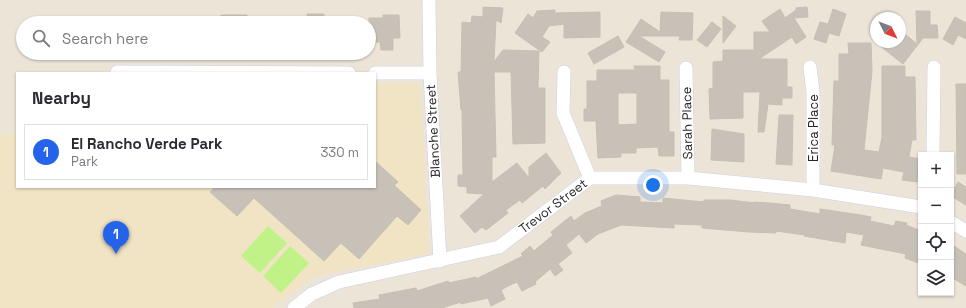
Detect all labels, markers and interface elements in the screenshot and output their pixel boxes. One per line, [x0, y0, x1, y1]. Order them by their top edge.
north arrow [870, 12, 906, 48]
search box [16, 16, 376, 60]
icon: search [30, 27, 52, 49]
text: Search here [62, 29, 148, 48]
street label: Blanche Street [422, 84, 444, 178]
text: Nearby [32, 87, 91, 109]
street label: Sarah Place [678, 87, 696, 159]
street label: Erica Place [805, 94, 822, 162]
text: El Rancho Verde Park [71, 134, 223, 153]
text: 1 [43, 144, 49, 161]
text: 330 m [320, 144, 359, 161]
map controls [918, 152, 954, 296]
button: + [918, 152, 954, 188]
text: Park [71, 153, 98, 170]
street label: Trevor Street [515, 175, 591, 237]
your location [643, 175, 663, 195]
button: − [918, 188, 954, 224]
pin: 1 [103, 221, 129, 254]
button: locate [918, 224, 954, 260]
button: layers [918, 260, 954, 296]

